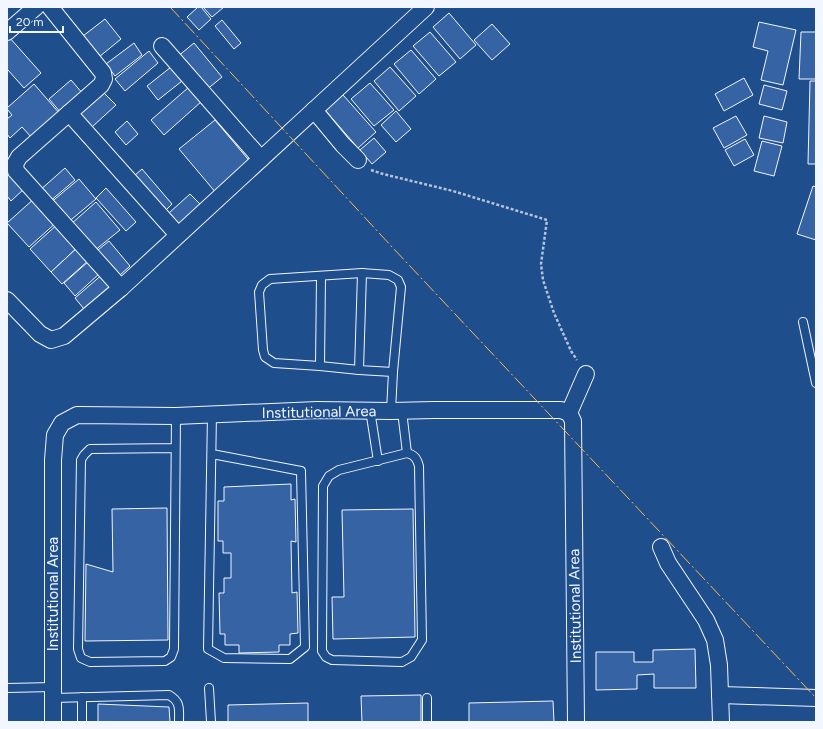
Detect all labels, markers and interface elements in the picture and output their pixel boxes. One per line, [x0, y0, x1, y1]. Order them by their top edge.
scale bar [10, 8, 63, 34]
text: 20 m [16, 15, 44, 29]
street label: Institutional Area [262, 402, 376, 422]
street label: Institutional Area [44, 537, 62, 651]
street label: Institutional Area [565, 549, 585, 663]

